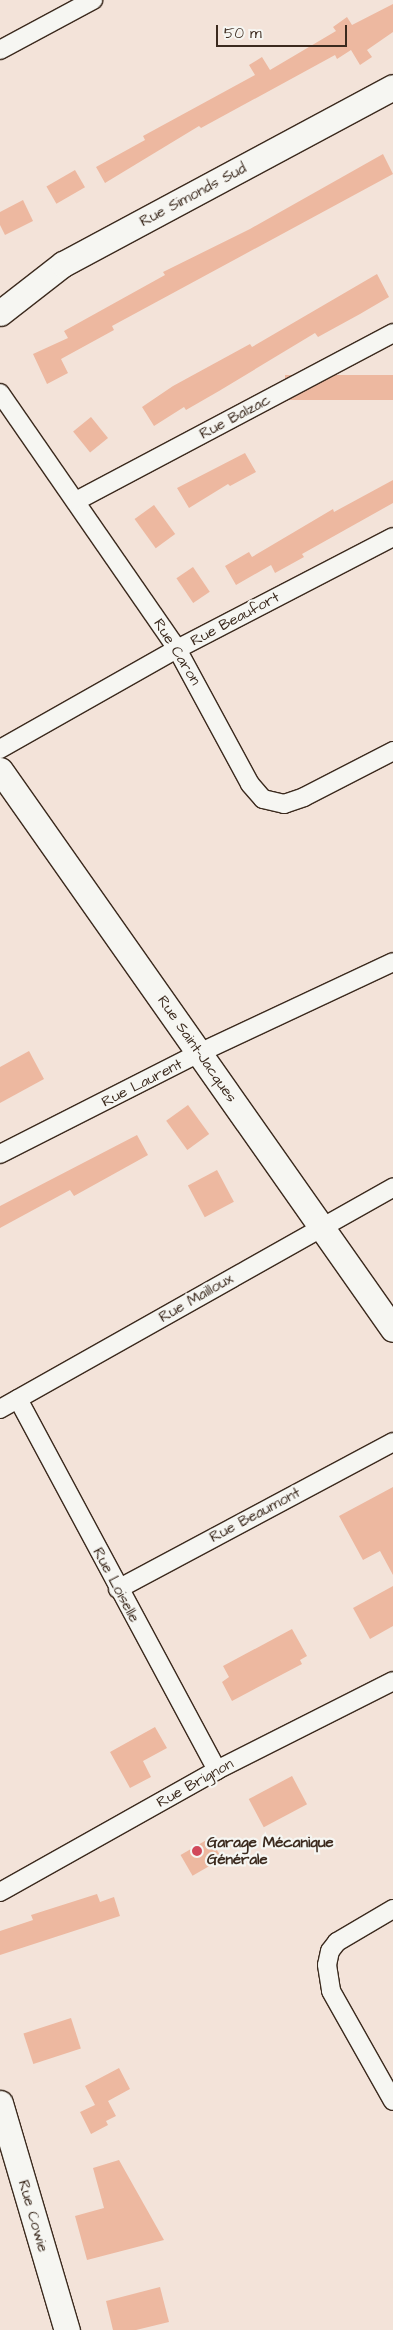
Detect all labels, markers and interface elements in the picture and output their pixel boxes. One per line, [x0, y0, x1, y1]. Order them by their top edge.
scale bar [218, 15, 349, 47]
text: 50 m [224, 23, 262, 44]
street label: Rue Simonds Sud [137, 159, 249, 231]
street label: Rue Balzac [197, 391, 273, 443]
street label: Rue Beaufort [187, 588, 283, 650]
street label: Rue Caron [150, 615, 204, 689]
street label: Rue Saint-Jacques [153, 992, 241, 1106]
street label: Rue Laurent [99, 1055, 185, 1111]
street label: Rue Mailloux [156, 1270, 236, 1326]
street label: Rue Beaumont [207, 1484, 303, 1546]
street label: Rue Loiselle [89, 1545, 143, 1625]
street label: Rue Brignon [154, 1755, 236, 1811]
place label: Garage Mécanique Générale [207, 1833, 334, 1868]
marker: Garage Mécanique Générale [191, 1845, 203, 1857]
street label: Rue Cowie [14, 2178, 52, 2254]

